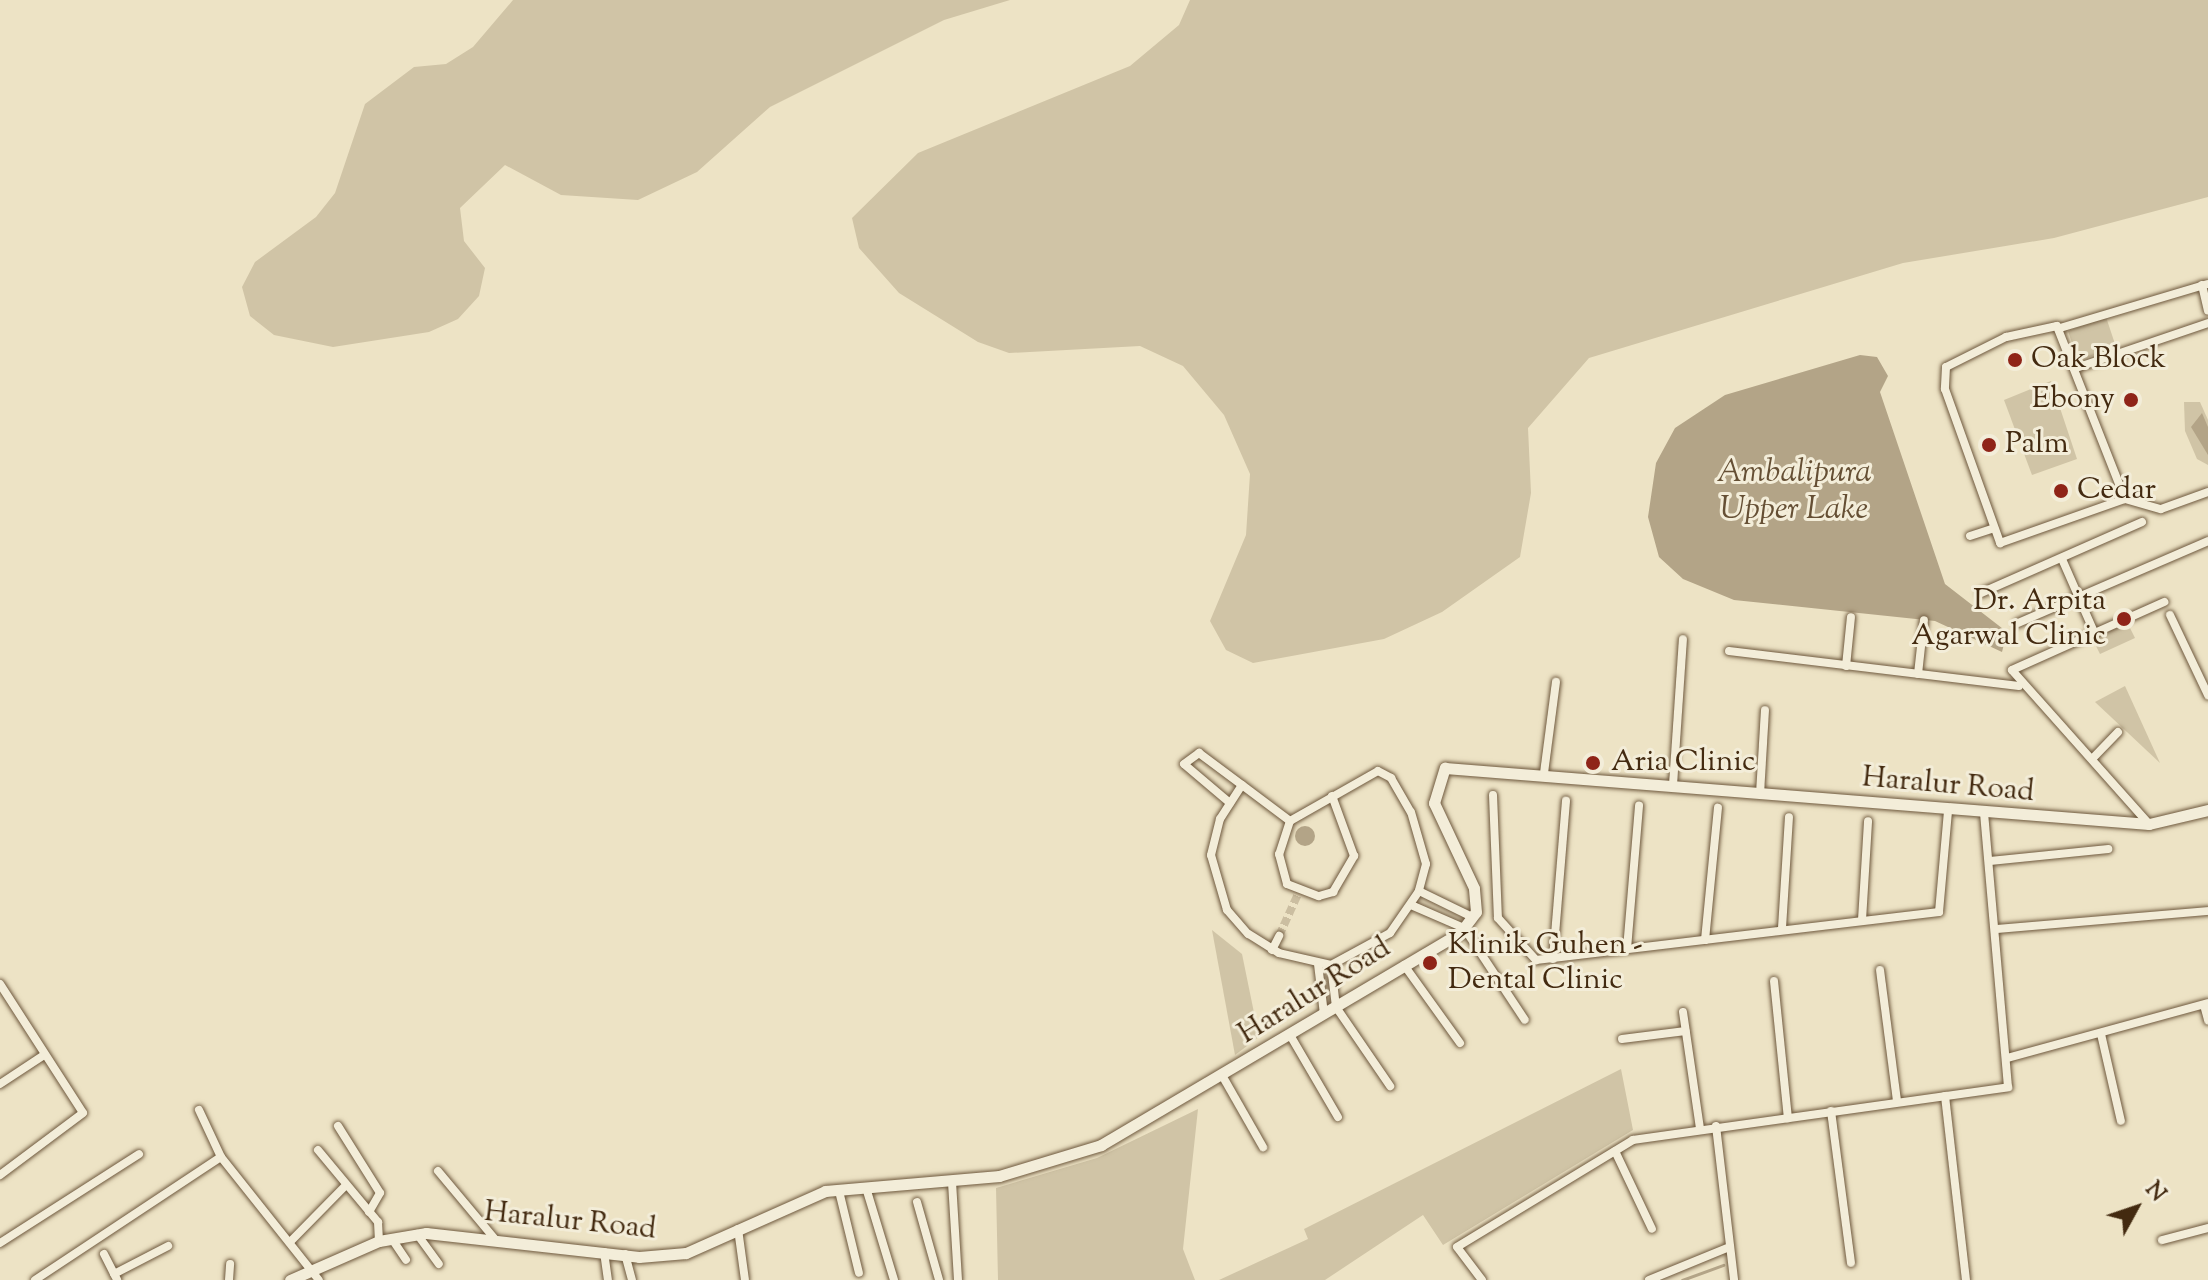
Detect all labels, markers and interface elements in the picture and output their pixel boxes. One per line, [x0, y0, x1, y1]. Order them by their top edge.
place label: Oak Block [2031, 342, 2166, 378]
marker: Oak Block [2006, 351, 2024, 369]
place label: Ebony [2032, 382, 2115, 418]
marker: Ebony [2122, 391, 2140, 409]
place label: Palm [2005, 427, 2069, 463]
marker: Palm [1980, 436, 1998, 454]
water label: Ambalipura Upper Lake [1716, 455, 1872, 530]
place label: Cedar [2077, 473, 2156, 509]
marker: Cedar [2052, 482, 2070, 500]
place label: Dr. Arpita Agarwal Clinic [1911, 584, 2106, 654]
marker: Dr. Arpita Agarwal Clinic [2113, 608, 2135, 630]
place label: Aria Clinic [1611, 745, 1756, 781]
marker: Aria Clinic [1582, 752, 1604, 774]
street label: Haralur Road [1860, 761, 2036, 811]
place label: Klinik Guhen - Dental Clinic [1448, 928, 1643, 998]
street label: Haralur Road [1232, 931, 1398, 1053]
marker: Klinik Guhen - Dental Clinic [1419, 952, 1441, 974]
north arrow [2096, 1168, 2176, 1248]
text: N [2136, 1176, 2172, 1210]
street label: Haralur Road [482, 1195, 658, 1249]

